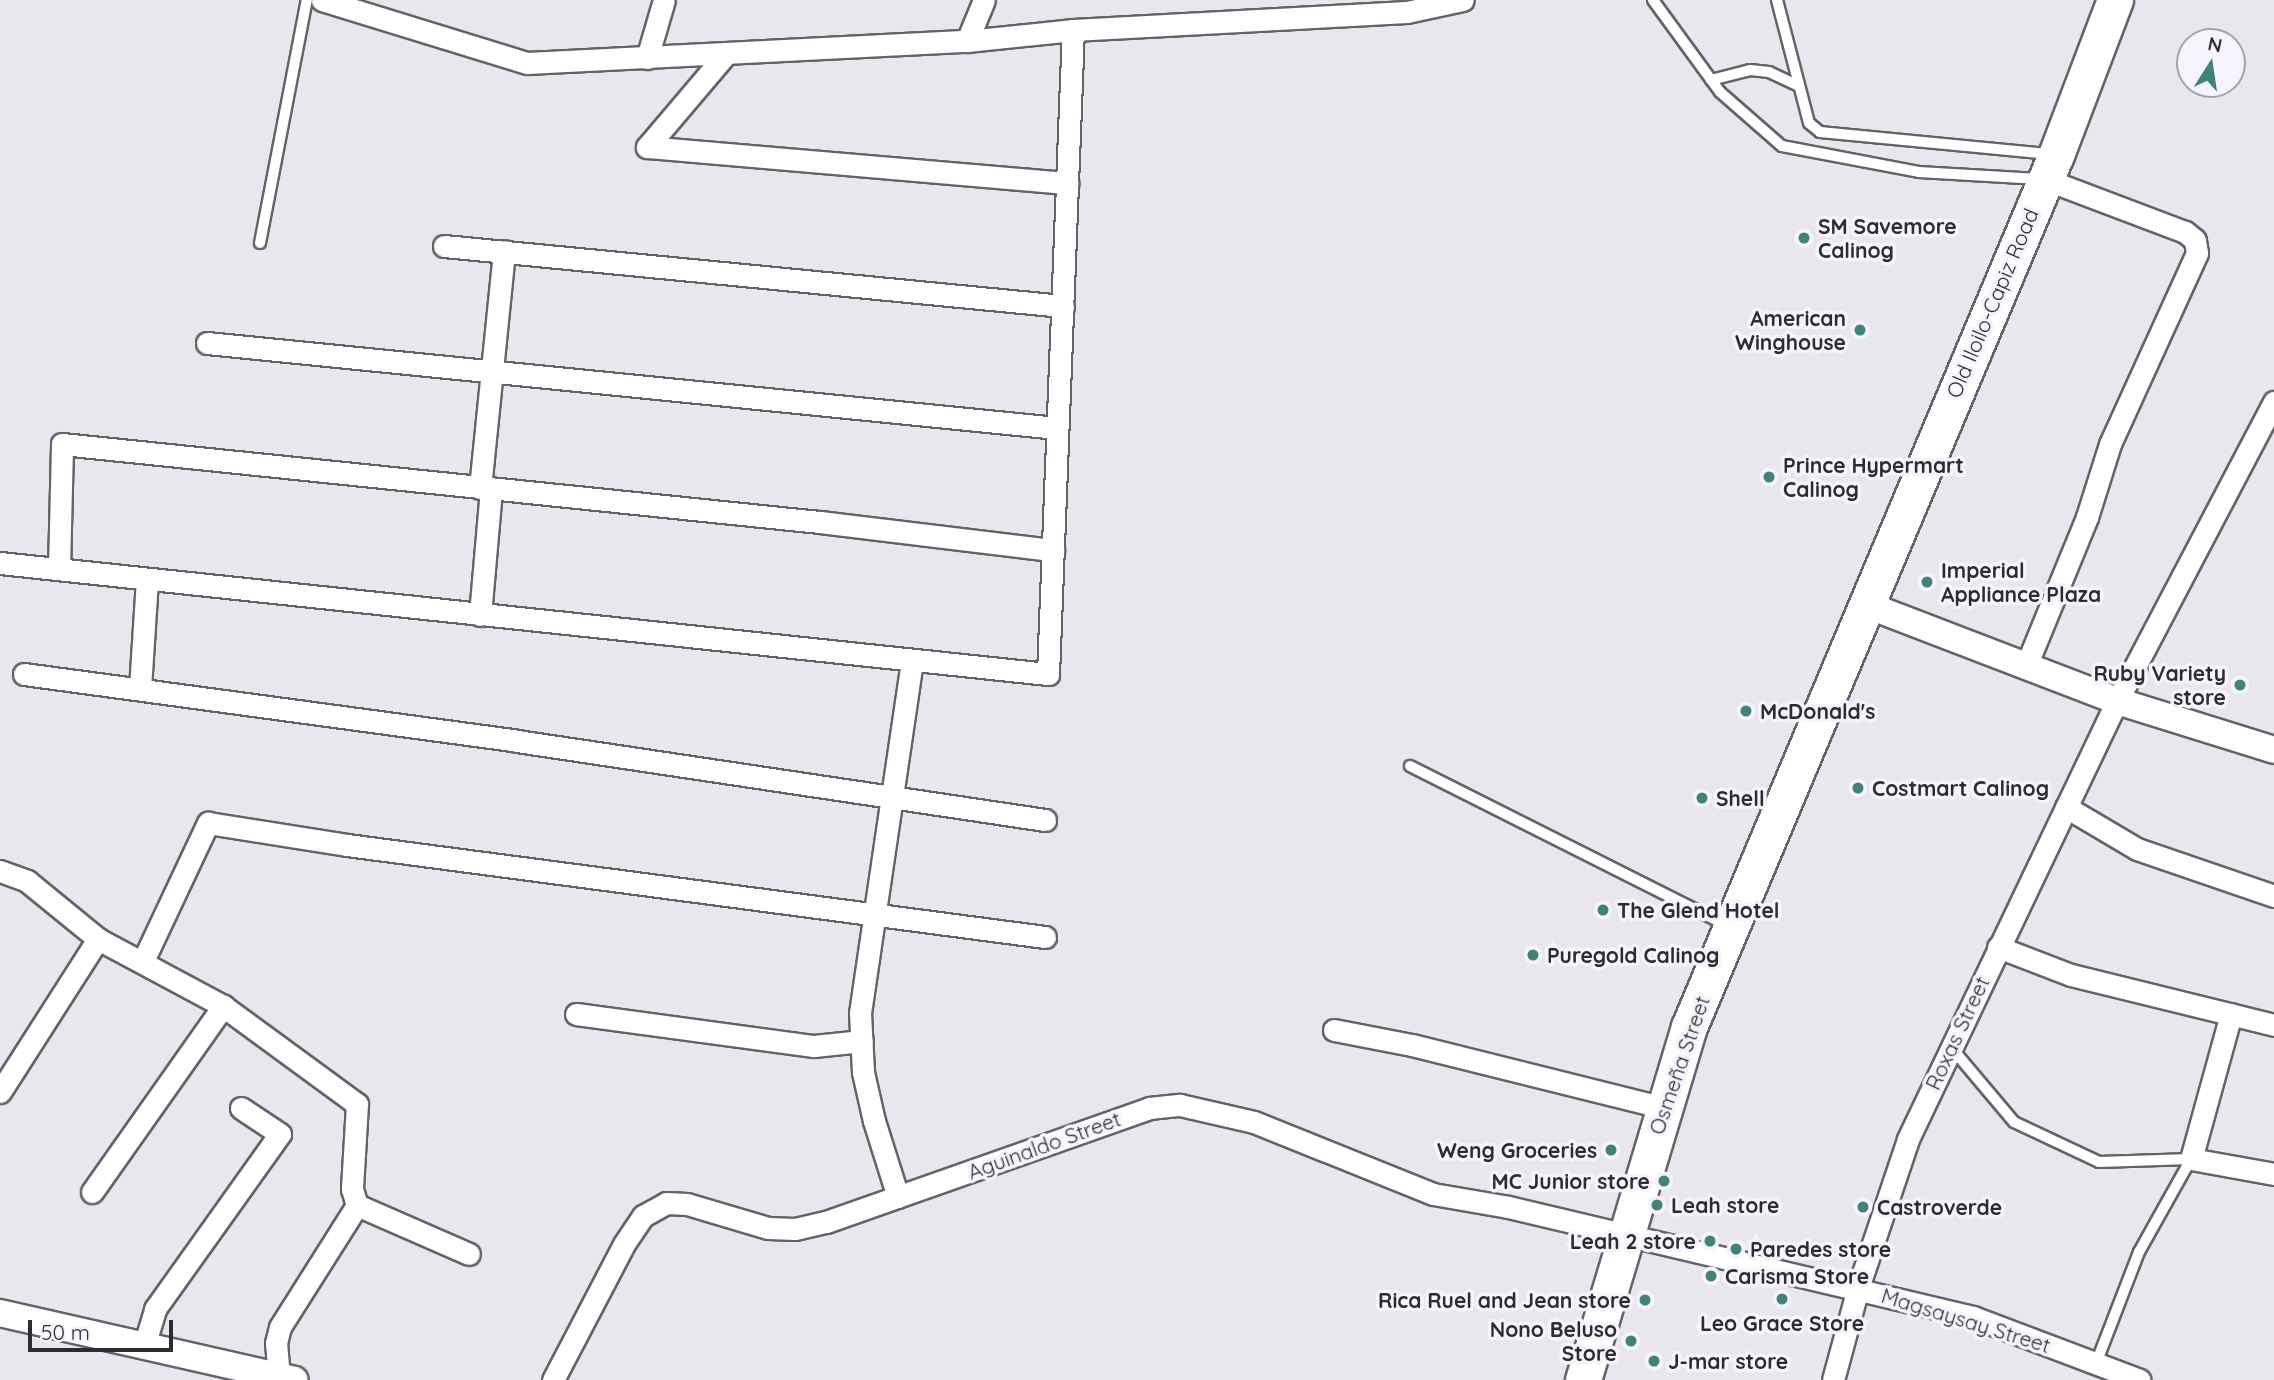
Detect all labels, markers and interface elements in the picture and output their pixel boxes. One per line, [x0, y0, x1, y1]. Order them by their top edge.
north arrow [2176, 28, 2246, 98]
text: N [2206, 31, 2224, 58]
street label: Old Iloilo-Capiz Road [1941, 205, 2043, 401]
place label: SM Savemore Calinog [1818, 213, 1957, 263]
marker: SM Savemore Calinog [1796, 230, 1812, 246]
place label: American Winghouse [1735, 305, 1846, 355]
marker: American Winghouse [1852, 322, 1868, 338]
place label: Prince Hypermart Calinog [1783, 452, 1964, 502]
marker: Prince Hypermart Calinog [1761, 469, 1777, 485]
place label: Imperial Appliance Plaza [1941, 557, 2101, 607]
marker: Imperial Appliance Plaza [1919, 574, 1935, 590]
place label: Ruby Variety store [2094, 660, 2226, 710]
marker: Ruby Variety store [2232, 677, 2248, 693]
place label: McDonald's [1760, 698, 1875, 724]
marker: McDonald's [1738, 703, 1754, 719]
place label: Costmart Calinog [1872, 775, 2049, 801]
marker: Costmart Calinog [1850, 780, 1866, 796]
place label: Shell [1716, 785, 1765, 811]
marker: Shell [1694, 790, 1710, 806]
place label: The Glend Hotel [1617, 897, 1780, 923]
marker: The Glend Hotel [1595, 902, 1611, 918]
place label: Puregold Calinog [1547, 942, 1719, 968]
marker: Puregold Calinog [1525, 947, 1541, 963]
street label: Roxas Street [1920, 972, 1994, 1094]
street label: Osmeña Street [1643, 992, 1715, 1138]
street label: Aguinaldo Street [964, 1106, 1124, 1184]
place label: Weng Groceries [1437, 1137, 1597, 1163]
marker: Weng Groceries [1603, 1142, 1619, 1158]
place label: MC Junior store [1492, 1168, 1650, 1194]
marker: MC Junior store [1656, 1173, 1672, 1189]
place label: Leah store [1671, 1192, 1779, 1218]
place label: Castroverde [1877, 1194, 2002, 1220]
marker: Leah store [1649, 1197, 1665, 1213]
marker: Castroverde [1855, 1199, 1871, 1215]
place label: Leah 2 store [1570, 1228, 1696, 1254]
marker: Leah 2 store [1702, 1233, 1718, 1249]
place label: Paredes store [1750, 1236, 1891, 1262]
marker: Paredes store [1728, 1241, 1744, 1257]
place label: Carisma Store [1725, 1263, 1869, 1289]
marker: Carisma Store [1703, 1268, 1719, 1284]
street label: Magsaysay Street [1879, 1282, 2053, 1358]
place label: Rica Ruel and Jean store [1378, 1287, 1631, 1313]
marker: Leo Grace Store [1774, 1291, 1790, 1307]
marker: Rica Ruel and Jean store [1637, 1292, 1653, 1308]
scale bar [32, 1306, 177, 1350]
place label: Leo Grace Store [1700, 1310, 1864, 1336]
place label: Nono Beluso Store [1490, 1316, 1617, 1366]
text: 50 m [41, 1319, 90, 1345]
marker: Nono Beluso Store [1623, 1333, 1639, 1349]
place label: J-mar store [1668, 1348, 1788, 1374]
marker: J-mar store [1646, 1353, 1662, 1369]

